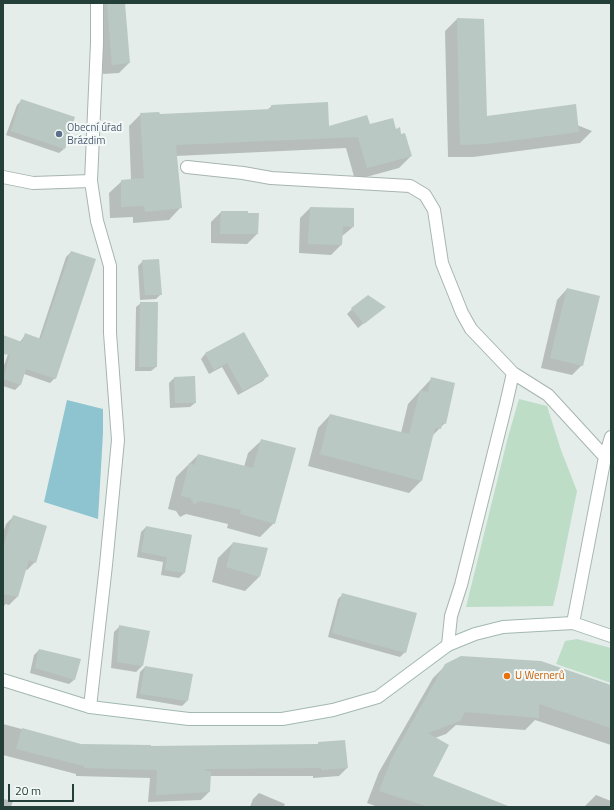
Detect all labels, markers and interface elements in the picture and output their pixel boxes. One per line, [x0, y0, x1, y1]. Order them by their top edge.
place label: Obecní úřad Brázdim [67, 121, 122, 147]
marker: Obecní úřad Brázdim [54, 129, 64, 139]
place label: U Wernerů [515, 669, 564, 683]
marker: U Wernerů [502, 671, 512, 681]
scale bar [10, 776, 76, 802]
text: 20 m [15, 781, 41, 800]

